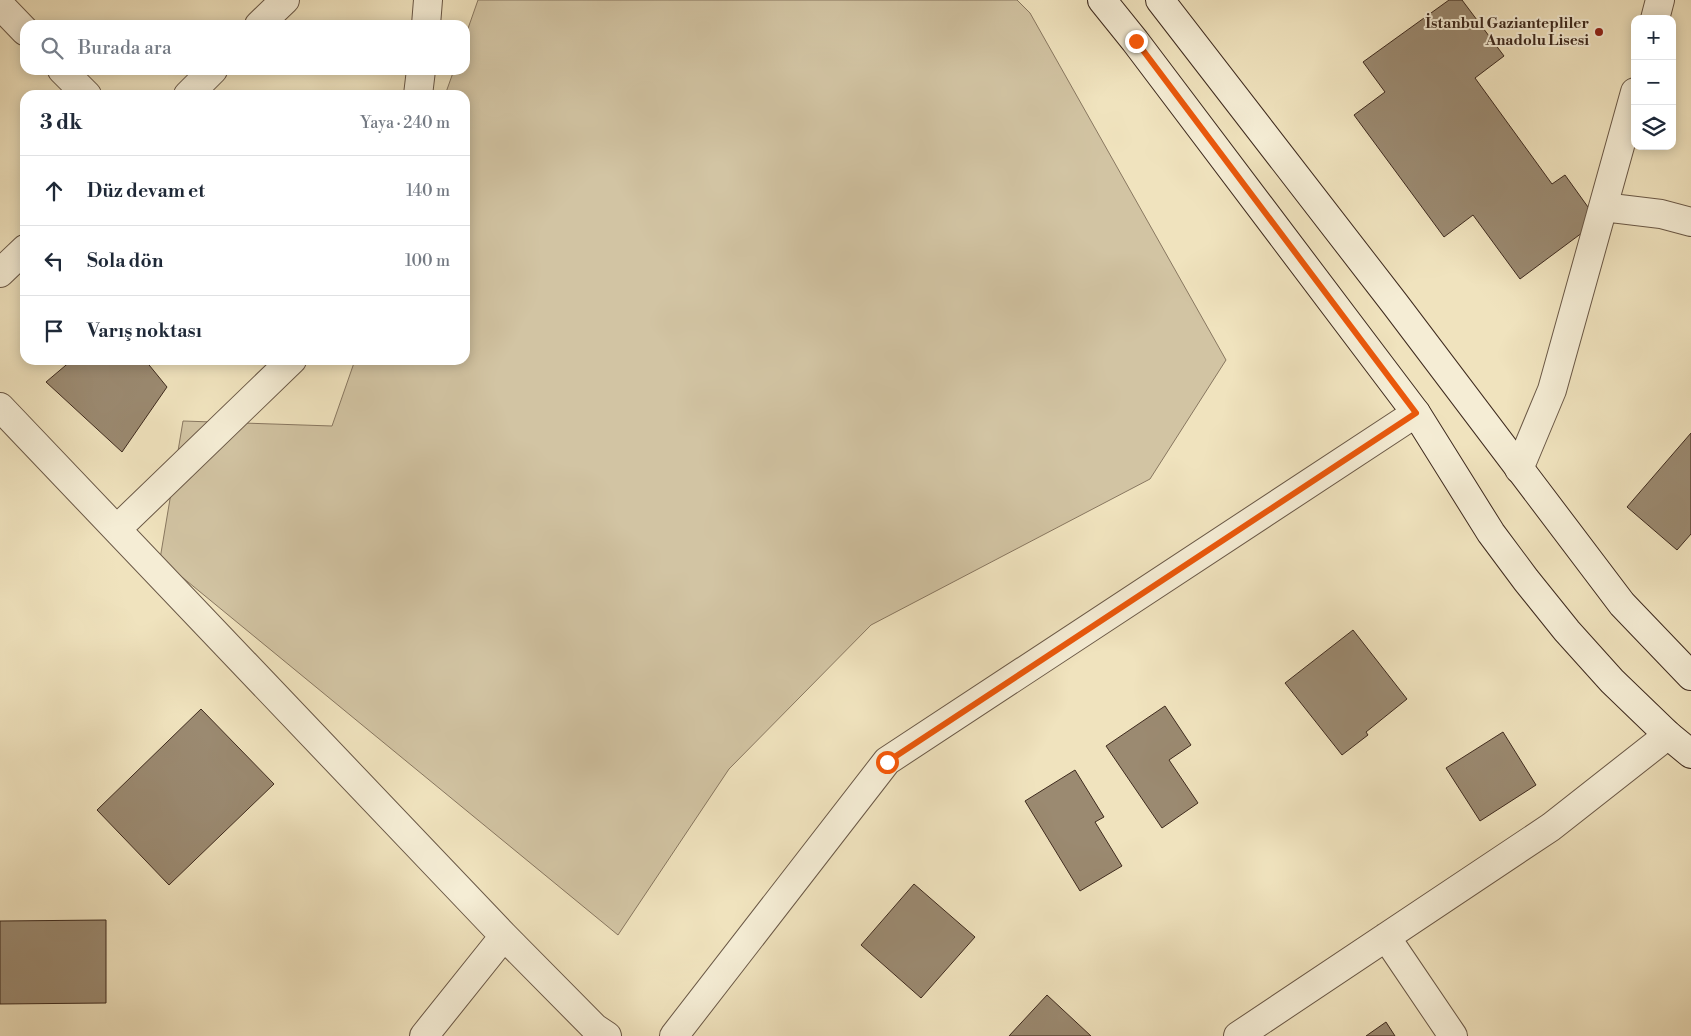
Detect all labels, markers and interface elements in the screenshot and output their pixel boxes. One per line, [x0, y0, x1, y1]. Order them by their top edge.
place label: İstanbul Gaziantepliler Anadolu Lisesi [1425, 13, 1589, 50]
map controls [1631, 15, 1676, 150]
button: + [1631, 15, 1676, 60]
search box [20, 20, 470, 75]
marker: İstanbul Gaziantepliler Anadolu Lisesi [1593, 26, 1605, 38]
route end [1125, 30, 1148, 53]
icon: search [38, 34, 66, 62]
text: Burada ara [78, 36, 172, 60]
button: − [1631, 60, 1676, 105]
button: layers [1631, 105, 1676, 150]
text: 3 dk [40, 110, 82, 136]
text: Yaya · 240 m [361, 113, 450, 133]
icon: ahead [40, 177, 68, 205]
text: Düz devam et [87, 179, 205, 203]
text: 140 m [406, 181, 450, 201]
icon: left [40, 247, 68, 275]
text: Sola dön [87, 249, 163, 273]
text: 100 m [405, 251, 450, 271]
icon: arrive [40, 317, 68, 345]
text: Varış noktası [87, 319, 202, 343]
route start [876, 751, 899, 774]

